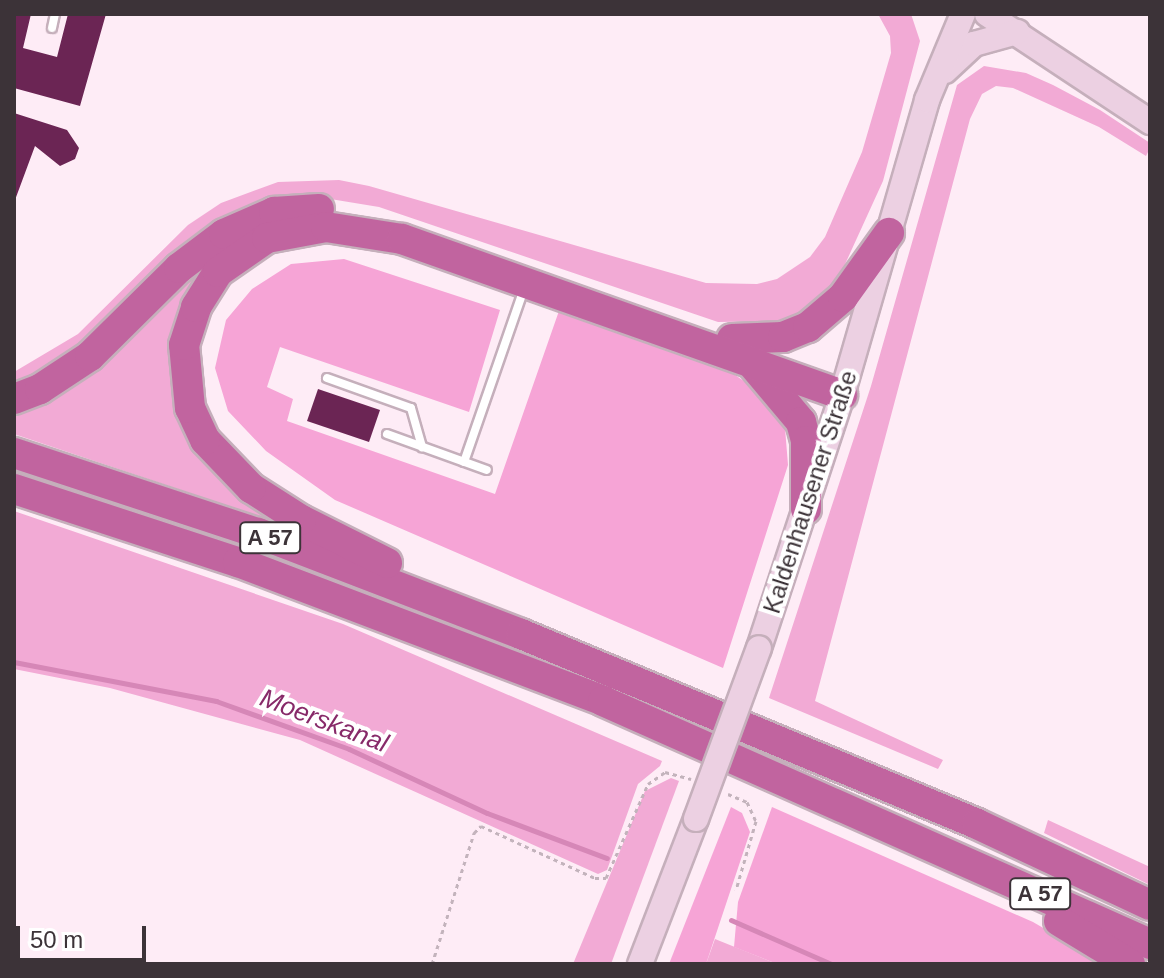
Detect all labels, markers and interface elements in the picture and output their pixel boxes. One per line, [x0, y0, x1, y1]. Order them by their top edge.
street label: Kaldenhausener Straße [757, 367, 863, 617]
road number: A 57 [238, 520, 302, 556]
water label: Moerskanal [256, 682, 392, 760]
road number: A 57 [1008, 876, 1072, 912]
scale bar [20, 910, 150, 960]
text: 50 m [30, 926, 83, 953]

